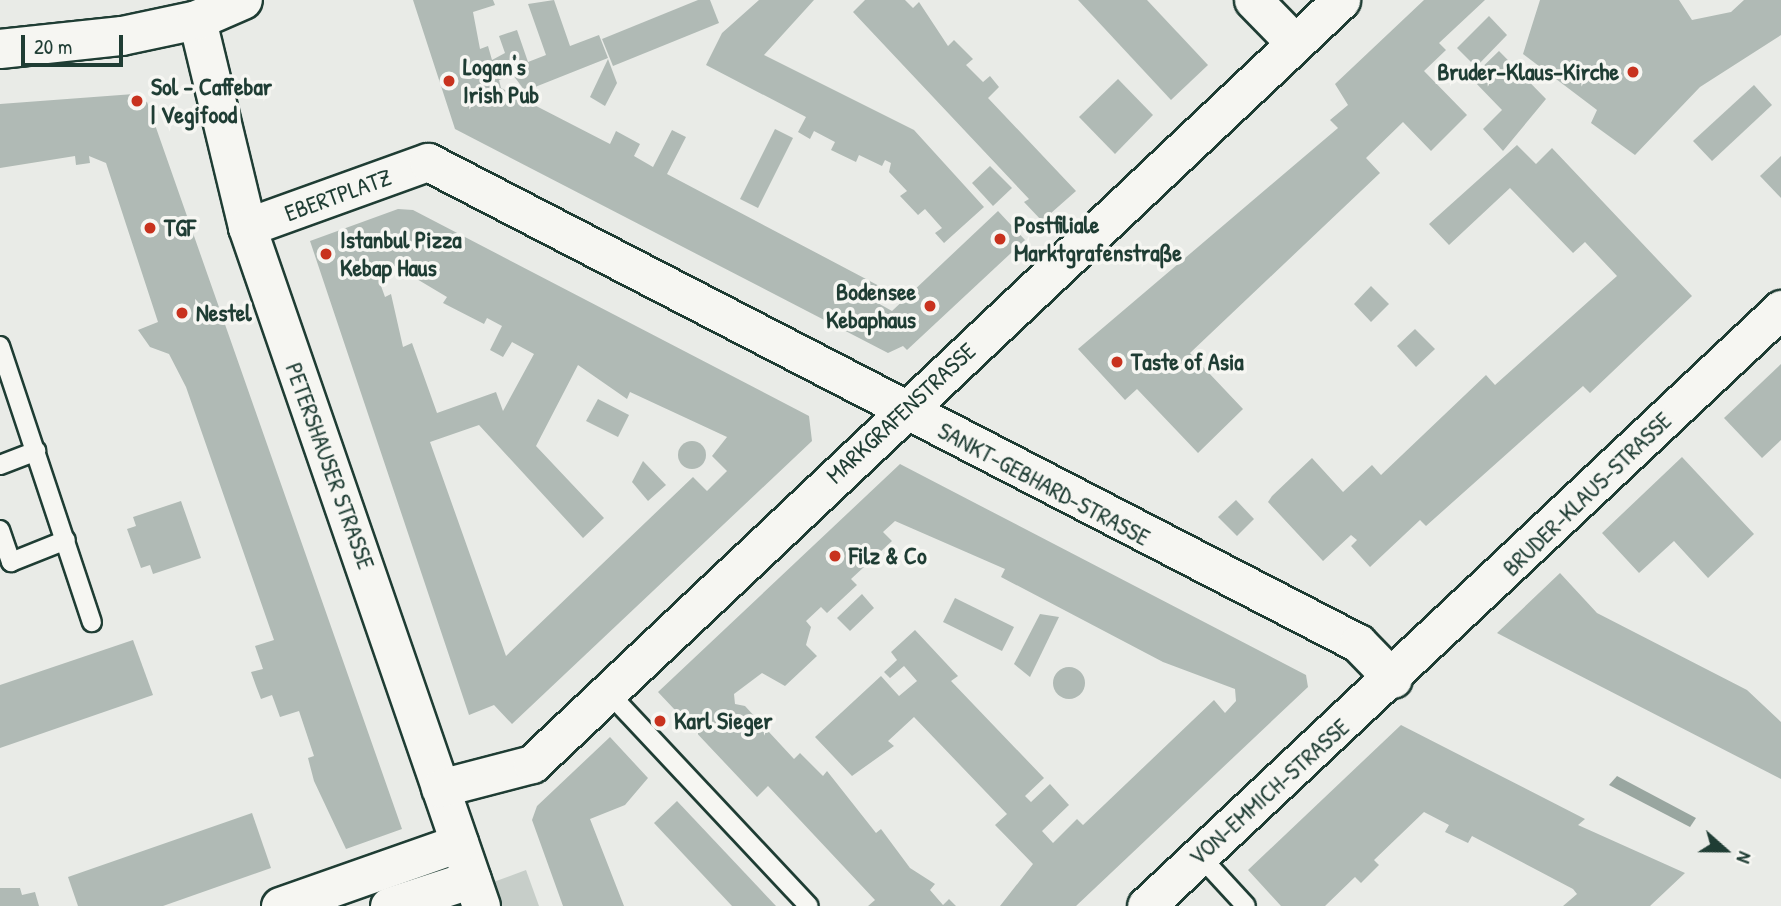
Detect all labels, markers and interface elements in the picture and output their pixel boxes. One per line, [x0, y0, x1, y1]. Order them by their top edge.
scale bar [24, 21, 126, 65]
text: 20 m [34, 32, 72, 61]
place label: Logan's Irish Pub [463, 53, 539, 109]
place label: Bruder-Klaus-Kirche [1437, 58, 1619, 86]
marker: Bruder-Klaus-Kirche [1625, 64, 1641, 80]
place label: Sol - Caffebar | Vegifood [151, 73, 272, 129]
marker: Logan's Irish Pub [441, 73, 457, 89]
marker: Sol - Caffebar | Vegifood [129, 93, 145, 109]
street label: EBERTPLATZ [281, 162, 395, 228]
place label: Postfiliale Marktgrafenstraße [1014, 211, 1182, 267]
place label: TGF [164, 214, 196, 242]
marker: TGF [142, 220, 158, 236]
place label: Istanbul Pizza Kebap Haus [340, 226, 462, 282]
marker: Postfiliale Marktgrafenstraße [992, 231, 1008, 247]
marker: Istanbul Pizza Kebap Haus [318, 246, 334, 262]
place label: Bodensee Kebaphaus [826, 278, 916, 334]
marker: Bodensee Kebaphaus [922, 298, 938, 314]
place label: Nestel [196, 299, 252, 327]
marker: Nestel [174, 305, 190, 321]
street label: MARKGRAFENSTRASSE [820, 337, 982, 489]
place label: Taste of Asia [1131, 348, 1244, 376]
marker: Taste of Asia [1109, 354, 1125, 370]
street label: PETERSHAUSER STRASSE [279, 359, 381, 573]
street label: BRUDER-KLAUS-STRASSE [1497, 406, 1677, 582]
street label: SANKT-GEBHARD-STRASSE [933, 416, 1155, 552]
place label: Filz & Co [849, 542, 927, 570]
marker: Filz & Co [827, 548, 843, 564]
place label: Karl Sieger [674, 707, 773, 735]
street label: VON-EMMICH-STRASSE [1183, 712, 1355, 872]
marker: Karl Sieger [652, 713, 668, 729]
north arrow [1690, 815, 1760, 885]
text: N [1731, 848, 1759, 867]

